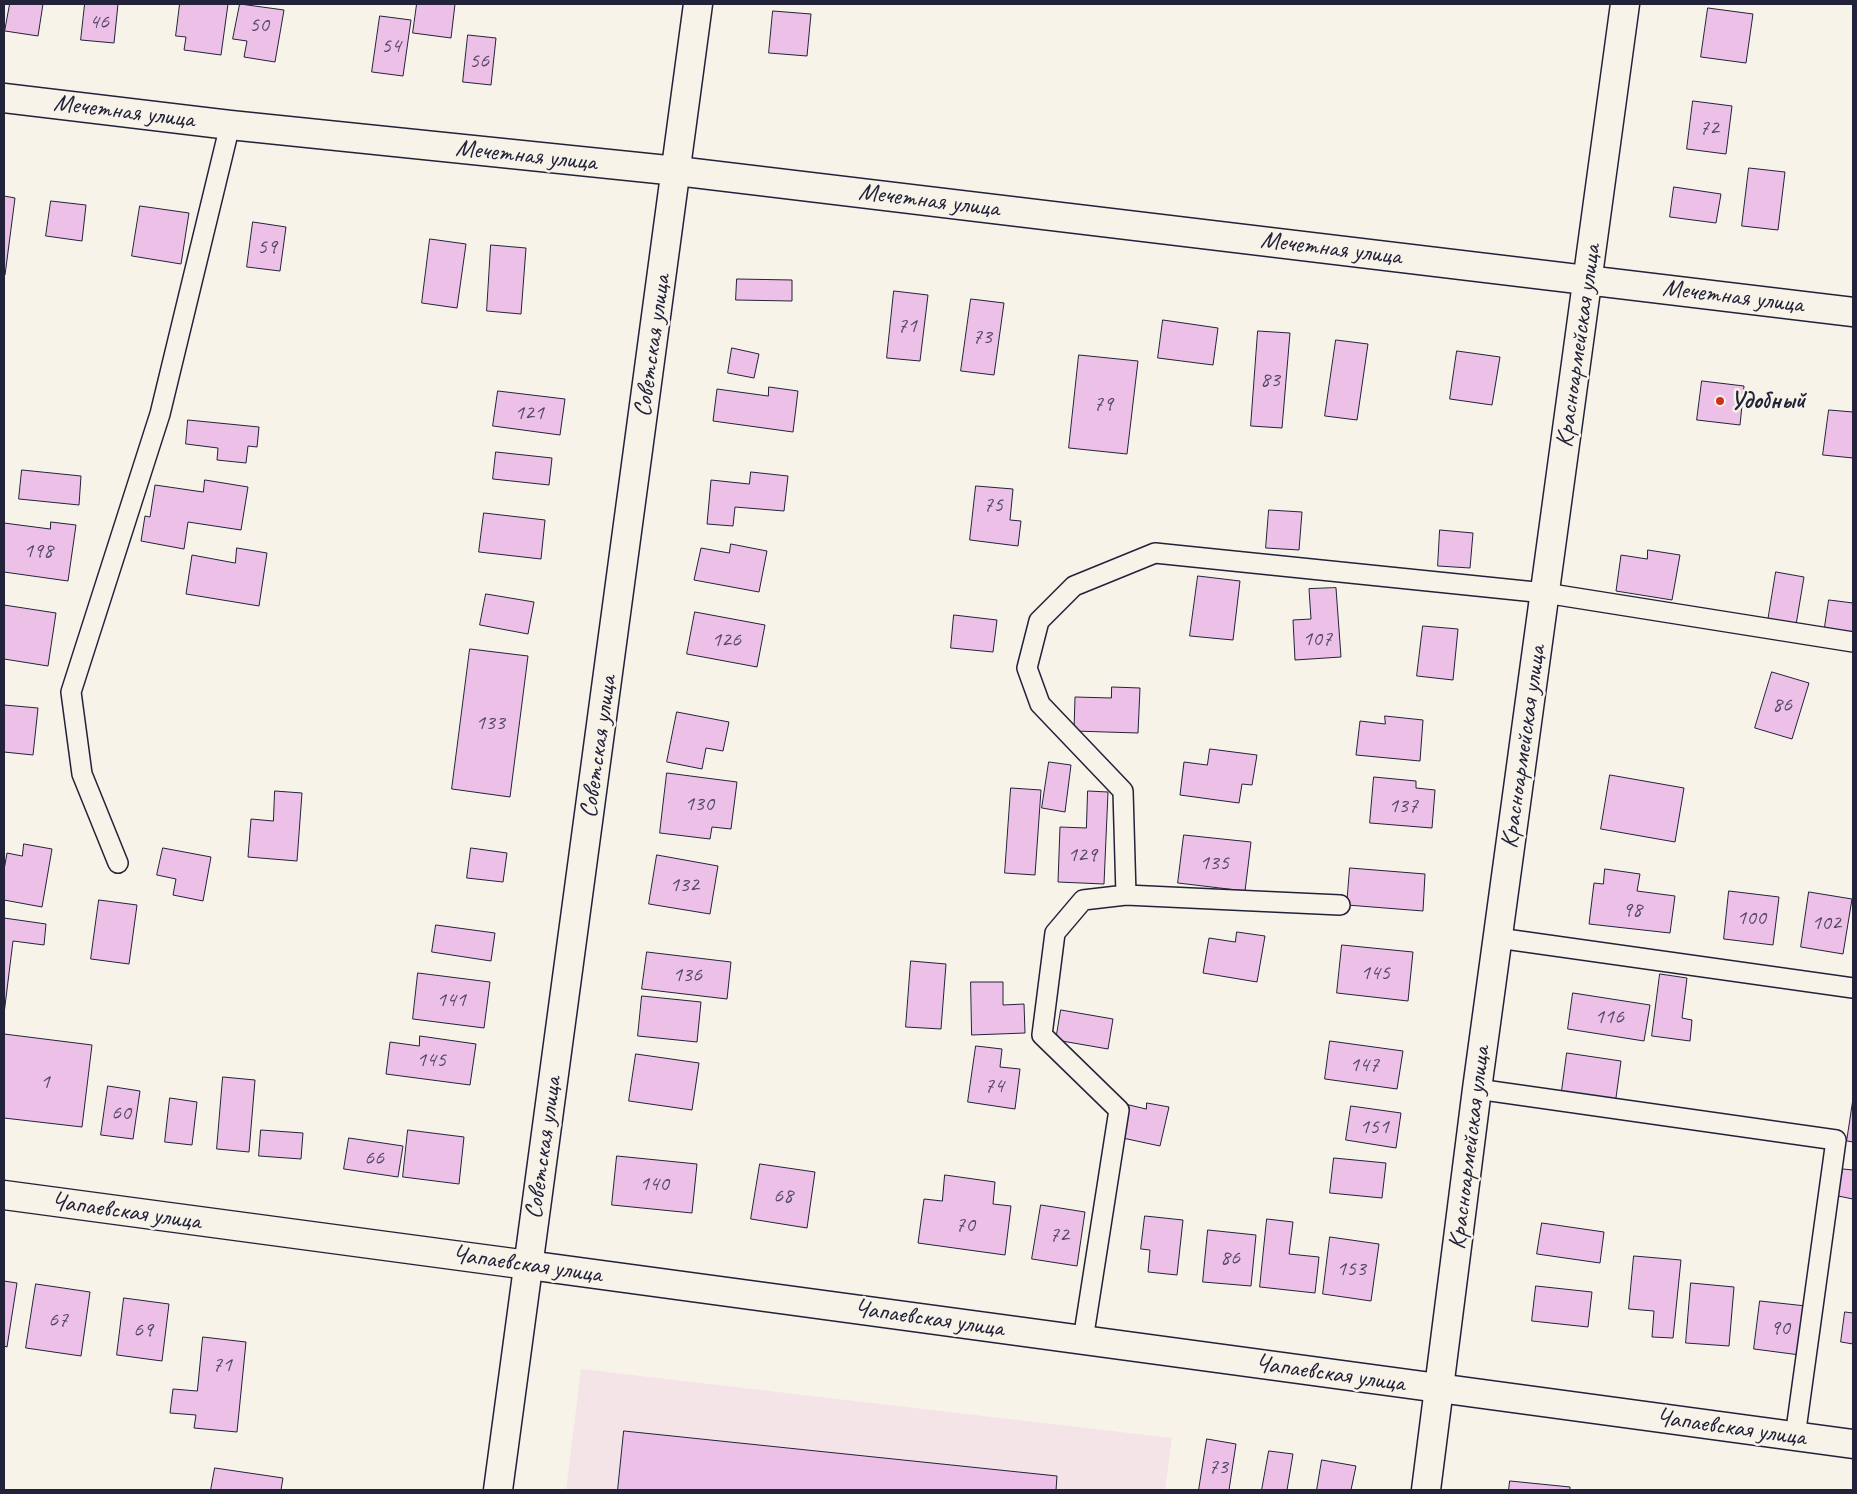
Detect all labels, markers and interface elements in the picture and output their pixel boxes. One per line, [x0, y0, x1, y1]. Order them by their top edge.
house number: 46 [89, 9, 109, 35]
house number: 50 [249, 12, 269, 38]
house number: 54 [381, 33, 401, 59]
house number: 56 [469, 48, 489, 74]
street label: Мечетная улица [52, 88, 196, 136]
house number: 72 [1699, 115, 1719, 141]
street label: Мечетная улица [454, 134, 598, 178]
street label: Мечетная улица [857, 177, 1001, 225]
street label: Мечетная улица [1259, 225, 1403, 273]
house number: 59 [257, 234, 277, 260]
street label: Красноармейская улица [1550, 243, 1608, 449]
street label: Советская улица [628, 273, 678, 419]
street label: Мечетная улица [1661, 273, 1805, 321]
house number: 71 [897, 313, 917, 339]
house number: 73 [972, 324, 992, 350]
house number: 83 [1260, 367, 1280, 393]
place label: Удобный [1730, 386, 1805, 416]
house number: 79 [1093, 391, 1113, 417]
marker: Удобный [1714, 395, 1726, 407]
house number: 121 [514, 400, 544, 426]
house number: 75 [983, 492, 1003, 518]
house number: 198 [23, 538, 53, 564]
house number: 107 [1302, 626, 1332, 652]
house number: 126 [711, 627, 741, 653]
street label: Красноармейская улица [1495, 644, 1553, 850]
street label: Советская улица [574, 674, 624, 820]
house number: 86 [1772, 692, 1792, 718]
house number: 133 [475, 710, 505, 736]
house number: 130 [684, 791, 714, 817]
house number: 137 [1388, 793, 1418, 819]
house number: 129 [1067, 842, 1097, 868]
house number: 135 [1199, 850, 1229, 876]
house number: 132 [669, 872, 699, 898]
house number: 98 [1622, 897, 1642, 923]
house number: 100 [1736, 905, 1766, 931]
house number: 102 [1811, 910, 1841, 936]
house number: 145 [1360, 960, 1390, 986]
house number: 136 [672, 962, 702, 988]
house number: 141 [436, 987, 466, 1013]
house number: 116 [1594, 1004, 1624, 1030]
street label: Красноармейская улица [1443, 1045, 1497, 1251]
house number: 145 [416, 1047, 446, 1073]
house number: 147 [1349, 1052, 1379, 1078]
house number: 1 [40, 1069, 50, 1095]
house number: 74 [984, 1073, 1004, 1099]
street label: Советская улица [519, 1075, 569, 1221]
house number: 60 [111, 1100, 131, 1126]
house number: 151 [1359, 1114, 1389, 1140]
house number: 66 [364, 1145, 384, 1171]
house number: 140 [639, 1171, 669, 1197]
house number: 68 [773, 1183, 793, 1209]
street label: Чапаевская улица [49, 1187, 203, 1237]
house number: 70 [955, 1212, 975, 1238]
house number: 72 [1049, 1222, 1069, 1248]
street label: Чапаевская улица [450, 1240, 604, 1290]
house number: 86 [1220, 1245, 1240, 1271]
house number: 153 [1336, 1256, 1366, 1282]
street label: Чапаевская улица [852, 1294, 1006, 1344]
house number: 67 [48, 1307, 68, 1333]
house number: 90 [1770, 1315, 1790, 1341]
house number: 69 [133, 1317, 153, 1343]
street label: Чапаевская улица [1253, 1349, 1407, 1399]
house number: 71 [212, 1352, 232, 1378]
street label: Чапаевская улица [1654, 1403, 1808, 1453]
house number: 73 [1208, 1454, 1228, 1480]

